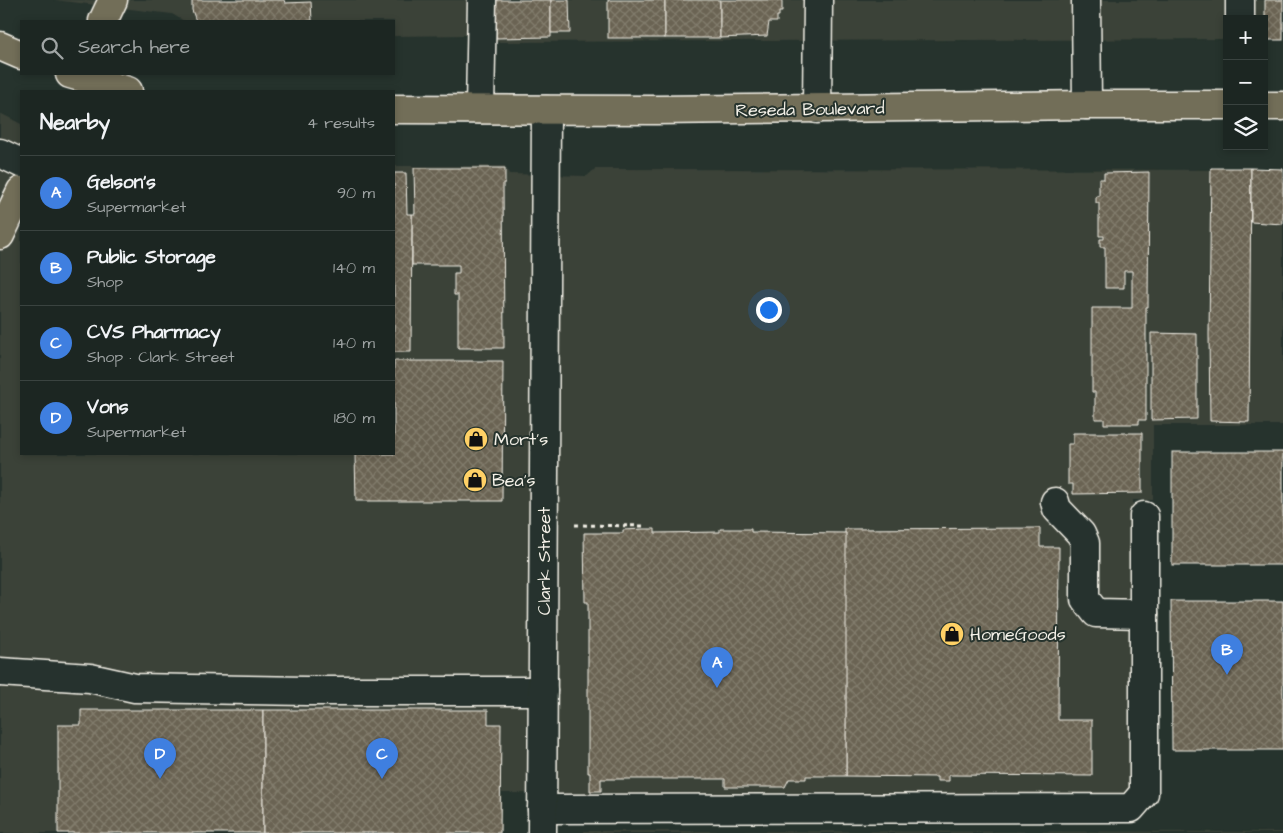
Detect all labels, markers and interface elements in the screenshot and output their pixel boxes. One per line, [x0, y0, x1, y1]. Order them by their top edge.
map controls [1223, 15, 1268, 150]
button: + [1223, 15, 1268, 60]
search box [20, 20, 395, 75]
icon: search [38, 34, 66, 62]
text: Search here [78, 34, 190, 61]
button: − [1223, 60, 1268, 105]
street label: Reseda Boulevard [735, 96, 885, 123]
button: layers [1223, 105, 1268, 150]
text: Nearby [40, 108, 110, 137]
text: 4 results [307, 112, 375, 134]
text: Gelson's [87, 169, 156, 196]
text: A [51, 182, 61, 204]
text: 90 m [337, 182, 375, 204]
text: Supermarket [87, 196, 186, 218]
text: Public Storage [87, 244, 216, 271]
text: B [50, 257, 62, 279]
text: 140 m [333, 257, 375, 279]
text: Shop [87, 271, 123, 293]
your location [756, 297, 782, 323]
text: CVS Pharmacy [87, 319, 221, 346]
text: C [50, 332, 62, 354]
text: 140 m [333, 332, 375, 354]
text: Shop · Clark Street [87, 346, 235, 368]
text: Vons [87, 394, 129, 421]
text: D [51, 407, 61, 429]
text: 180 m [334, 407, 375, 429]
text: Supermarket [87, 421, 186, 443]
shop icon: Mort's [463, 426, 489, 452]
place label: Mort's [494, 427, 548, 452]
shop icon: Bea's [462, 467, 488, 493]
place label: Bea's [492, 468, 536, 493]
street label: Clark Street [532, 506, 557, 615]
shop icon: HomeGoods [939, 621, 965, 647]
place label: HomeGoods [970, 622, 1066, 647]
pin: B [1211, 634, 1243, 675]
pin: A [701, 647, 733, 688]
pin: D [144, 738, 176, 779]
pin: C [366, 738, 398, 779]

